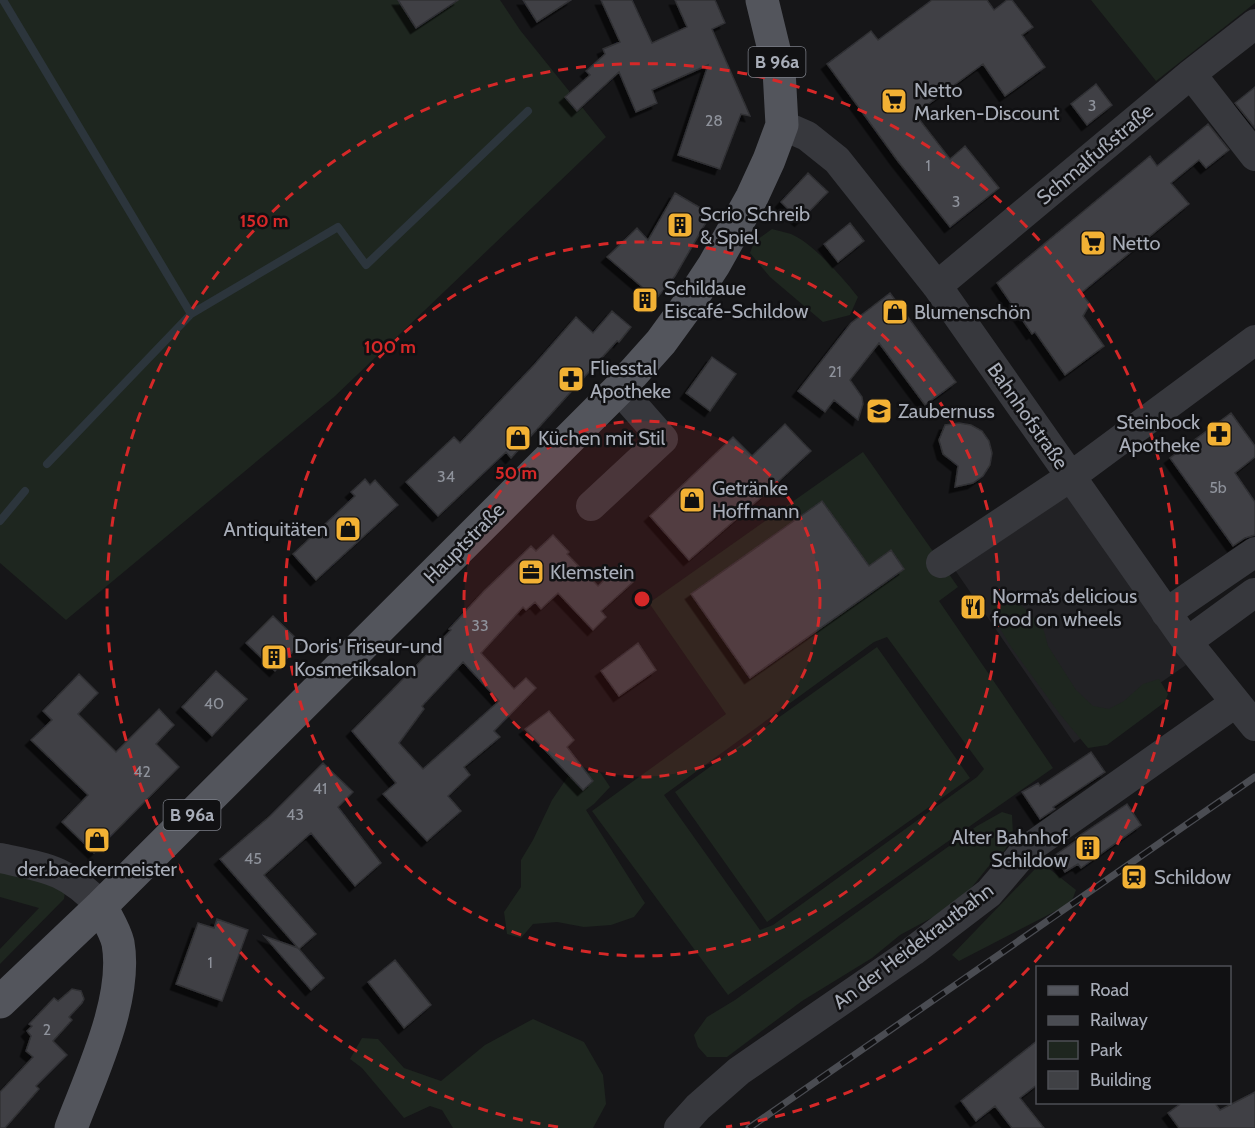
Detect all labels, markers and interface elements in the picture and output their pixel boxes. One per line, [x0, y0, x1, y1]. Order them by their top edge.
road number: B 96a [748, 47, 806, 77]
place label: Netto Marken-Discount [914, 78, 1060, 125]
supermarket icon: Netto Marken-Discount [879, 86, 909, 116]
house number: 3 [1088, 96, 1096, 115]
street label: Schmalfußstraße [1032, 98, 1158, 210]
house number: 28 [705, 111, 723, 130]
house number: 1 [925, 156, 931, 175]
house number: 3 [952, 192, 960, 211]
place label: Scrio Schreib & Spiel [700, 202, 810, 249]
text: 150 m [240, 210, 288, 232]
building icon: Scrio Schreib & Spiel [665, 210, 695, 240]
supermarket icon: Netto [1078, 228, 1108, 258]
place label: Netto [1112, 231, 1160, 255]
place label: Schildaue Eiscafé-Schildow [664, 276, 809, 323]
building icon: Schildaue Eiscafé-Schildow [630, 285, 660, 315]
shop icon: Blumenschön [880, 297, 910, 327]
place label: Blumenschön [914, 300, 1030, 324]
text: 100 m [364, 336, 416, 358]
place label: Fliesstal Apotheke [590, 356, 671, 403]
street label: Bahnhofstraße [982, 358, 1074, 474]
house number: 21 [828, 362, 842, 381]
pharmacy icon: Fliesstal Apotheke [556, 364, 586, 394]
school or university icon: Zaubernuss [864, 396, 894, 426]
place label: Zaubernuss [898, 399, 995, 423]
place label: Steinbock Apotheke [1116, 410, 1200, 457]
pharmacy icon: Steinbock Apotheke [1204, 419, 1234, 449]
shop icon: Küchen mit Stil [503, 423, 533, 453]
place label: Küchen mit Stil [538, 426, 666, 450]
text: 50 m [495, 462, 537, 484]
house number: 34 [437, 467, 455, 486]
place label: Getränke Hoffmann [712, 476, 799, 523]
house number: 5b [1209, 478, 1227, 497]
shop icon: Getränke Hoffmann [677, 485, 707, 515]
street label: Hauptstraße [419, 498, 509, 588]
shop icon: Antiquitäten [333, 514, 363, 544]
place label: Antiquitäten [224, 517, 328, 541]
office icon: Klemstein [516, 557, 546, 587]
place label: Klemstein [550, 560, 634, 584]
place label: Norma’s delicious food on wheels [992, 584, 1137, 631]
centre of rings [632, 589, 652, 609]
restaurant icon: Norma’s delicious food on wheels [958, 592, 988, 622]
house number: 33 [471, 616, 489, 635]
place label: Doris' Friseur-und Kosmetiksalon [294, 634, 442, 681]
building icon: Doris' Friseur-und Kosmetiksalon [259, 642, 289, 672]
house number: 40 [204, 694, 224, 713]
house number: 42 [133, 762, 151, 781]
house number: 41 [313, 779, 327, 798]
road number: B 96a [164, 800, 220, 830]
house number: 43 [286, 805, 304, 824]
shop icon: der.baeckermeister [82, 825, 112, 855]
place label: Alter Bahnhof Schildow [952, 825, 1068, 872]
building icon: Alter Bahnhof Schildow [1073, 833, 1103, 863]
house number: 45 [244, 849, 262, 868]
place label: der.baeckermeister [17, 857, 178, 881]
station icon: Schildow [1119, 862, 1149, 892]
place label: Schildow [1154, 865, 1231, 889]
street label: An der Heidekrautbahn [828, 878, 998, 1014]
house number: 1 [207, 953, 213, 972]
legend [1036, 966, 1231, 1104]
text: Road [1090, 979, 1129, 1001]
text: Railway [1090, 1009, 1148, 1031]
house number: 2 [43, 1020, 51, 1039]
text: Park [1090, 1039, 1123, 1061]
text: Building [1090, 1069, 1152, 1091]

